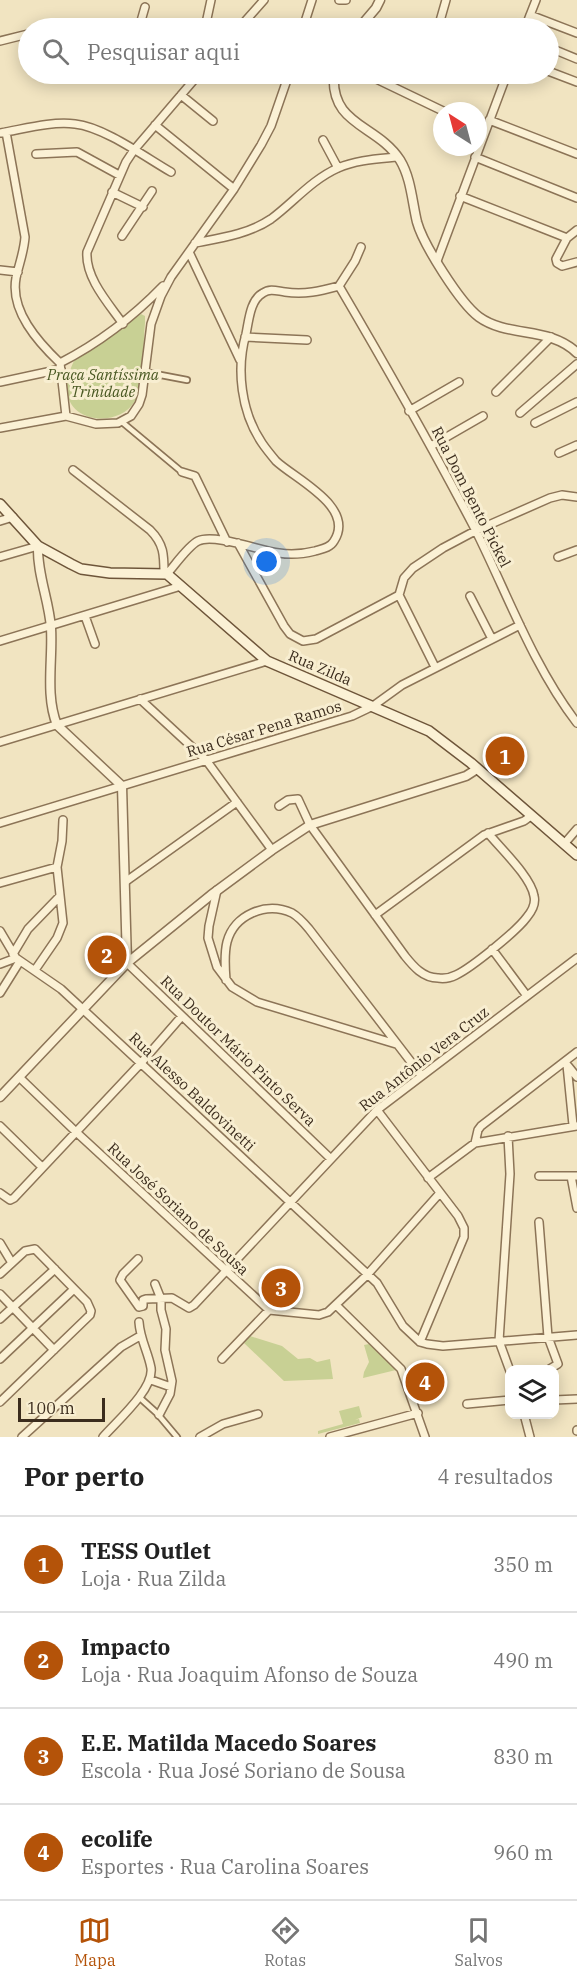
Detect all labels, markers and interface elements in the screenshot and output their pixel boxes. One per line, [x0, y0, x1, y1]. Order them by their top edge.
search box [18, 18, 559, 84]
icon: search [39, 35, 72, 68]
text: Pesquisar aqui [87, 37, 240, 66]
north arrow [433, 102, 487, 156]
park label: Praça Santíssima Trinidade [46, 365, 160, 401]
street label: Rua Dom Bento Pickel [428, 423, 515, 570]
your location [252, 547, 281, 576]
street label: Rua Zilda [286, 646, 355, 689]
street label: Rua César Pena Ramos [184, 696, 344, 761]
pin: 1 [486, 734, 524, 778]
pin: 2 [88, 932, 126, 978]
street label: Rua Doutor Mário Pinto Serva [157, 971, 320, 1130]
street label: Rua Antônio Vera Cruz [355, 1002, 492, 1115]
street label: Rua Alesso Baldovinetti [125, 1028, 260, 1155]
street label: Rua José Soriano de Sousa [104, 1138, 253, 1279]
pin: 3 [262, 1266, 300, 1310]
pin: 4 [406, 1360, 444, 1404]
map controls [505, 1365, 559, 1419]
button: layers [505, 1365, 559, 1419]
scale bar [18, 1395, 105, 1422]
text: 100 m [27, 1398, 75, 1418]
text: Por perto [24, 1459, 144, 1493]
text: 4 resultados [437, 1463, 553, 1490]
text: TESS Outlet [81, 1536, 211, 1565]
text: 1 [38, 1551, 50, 1578]
text: 350 m [493, 1551, 553, 1578]
text: Loja · Rua Zilda [81, 1565, 226, 1592]
text: Impacto [81, 1632, 170, 1661]
text: 2 [38, 1647, 50, 1674]
text: 490 m [493, 1647, 553, 1674]
text: Loja · Rua Joaquim Afonso de Souza [81, 1661, 418, 1688]
text: E.E. Matilda Macedo Soares [81, 1728, 377, 1757]
text: 3 [38, 1743, 50, 1770]
text: 830 m [493, 1743, 553, 1770]
text: Escola · Rua José Soriano de Sousa [81, 1757, 406, 1784]
text: ecolife [81, 1824, 153, 1853]
text: 4 [38, 1839, 50, 1866]
text: 960 m [493, 1839, 553, 1866]
text: Esportes · Rua Carolina Soares [81, 1853, 369, 1880]
tab: Mapa [74, 1914, 116, 1970]
tab: Rotas [264, 1914, 306, 1970]
tab: Salvos [455, 1914, 503, 1970]

